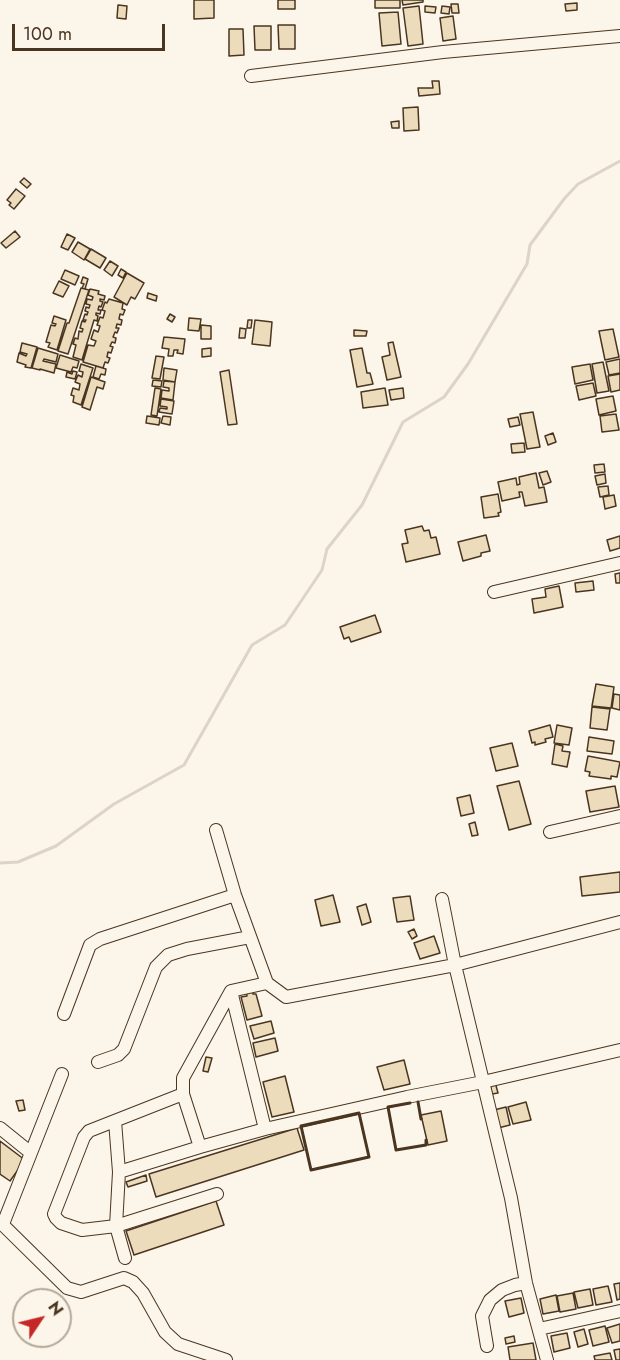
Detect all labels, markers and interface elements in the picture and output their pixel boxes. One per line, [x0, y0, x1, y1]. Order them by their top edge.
scale bar [15, 12, 168, 50]
text: 100 m [23, 21, 72, 47]
north arrow [12, 1288, 72, 1348]
text: N [42, 1297, 69, 1320]

